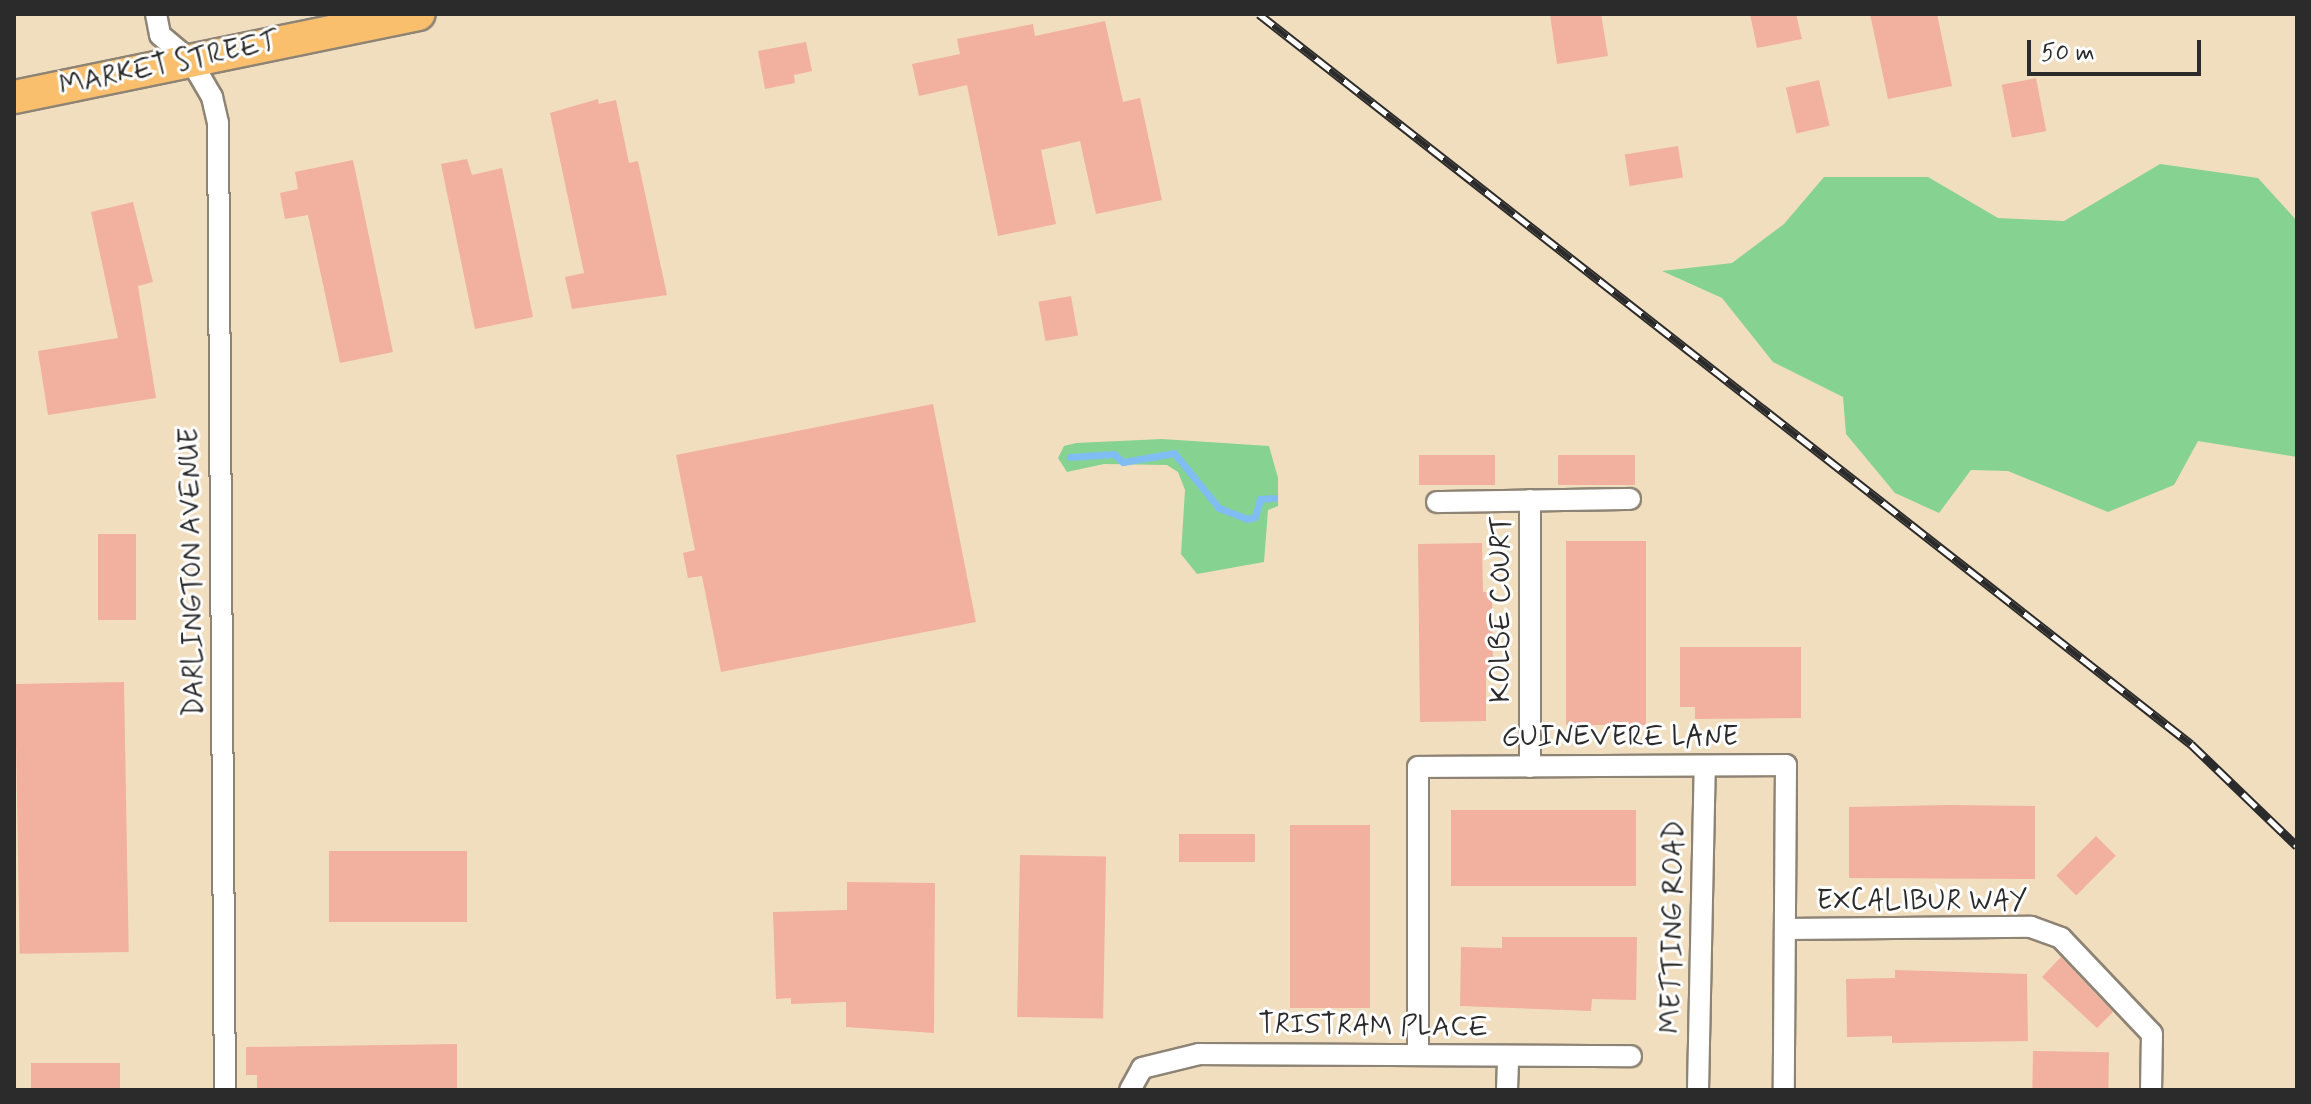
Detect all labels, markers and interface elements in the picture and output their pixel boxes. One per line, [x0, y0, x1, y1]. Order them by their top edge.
scale bar [2031, 24, 2205, 74]
street label: MARKET STREET [56, 25, 282, 105]
text: 50 m [2041, 38, 2095, 69]
street label: DARLINGTON AVENUE [174, 426, 212, 718]
street label: KOLBE COURT [1485, 515, 1519, 703]
street label: GUINEVERE LANE [1499, 721, 1741, 755]
street label: METTING ROAD [1655, 822, 1693, 1032]
street label: EXCALIBUR WAY [1817, 885, 2027, 919]
street label: TRISTRAM PLACE [1258, 1008, 1488, 1046]

